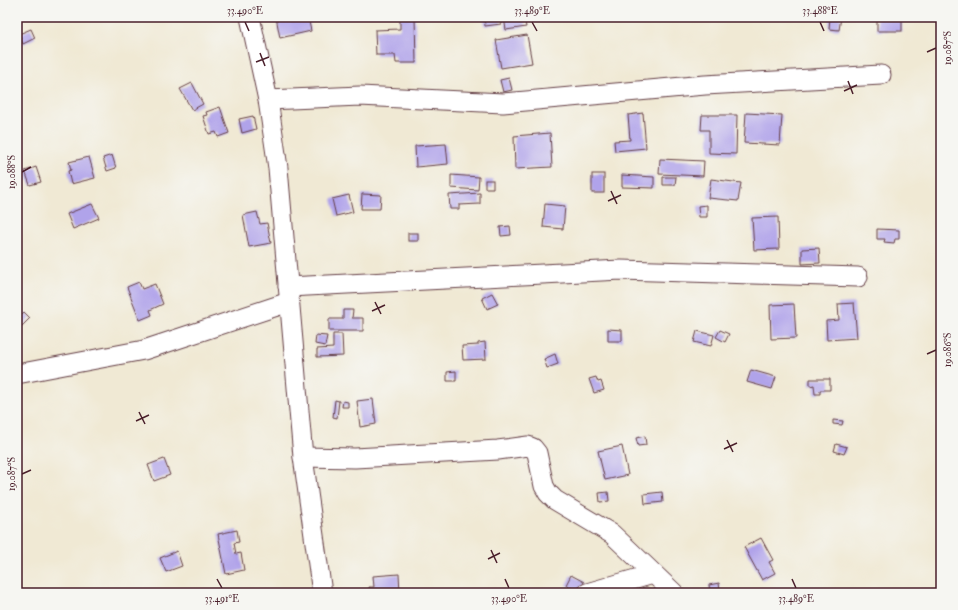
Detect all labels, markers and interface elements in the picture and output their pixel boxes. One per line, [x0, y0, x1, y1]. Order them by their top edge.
text: 33.490°E [227, 5, 263, 17]
text: 33.489°E [514, 5, 550, 17]
text: 33.488°E [802, 5, 838, 17]
text: 19.087°S [942, 31, 954, 65]
text: 19.088°S [6, 155, 18, 189]
text: 19.086°S [942, 333, 954, 367]
text: 19.087°S [6, 457, 18, 491]
text: 33.491°E [205, 593, 239, 605]
text: 33.490°E [491, 593, 527, 605]
text: 33.489°E [778, 593, 814, 605]

